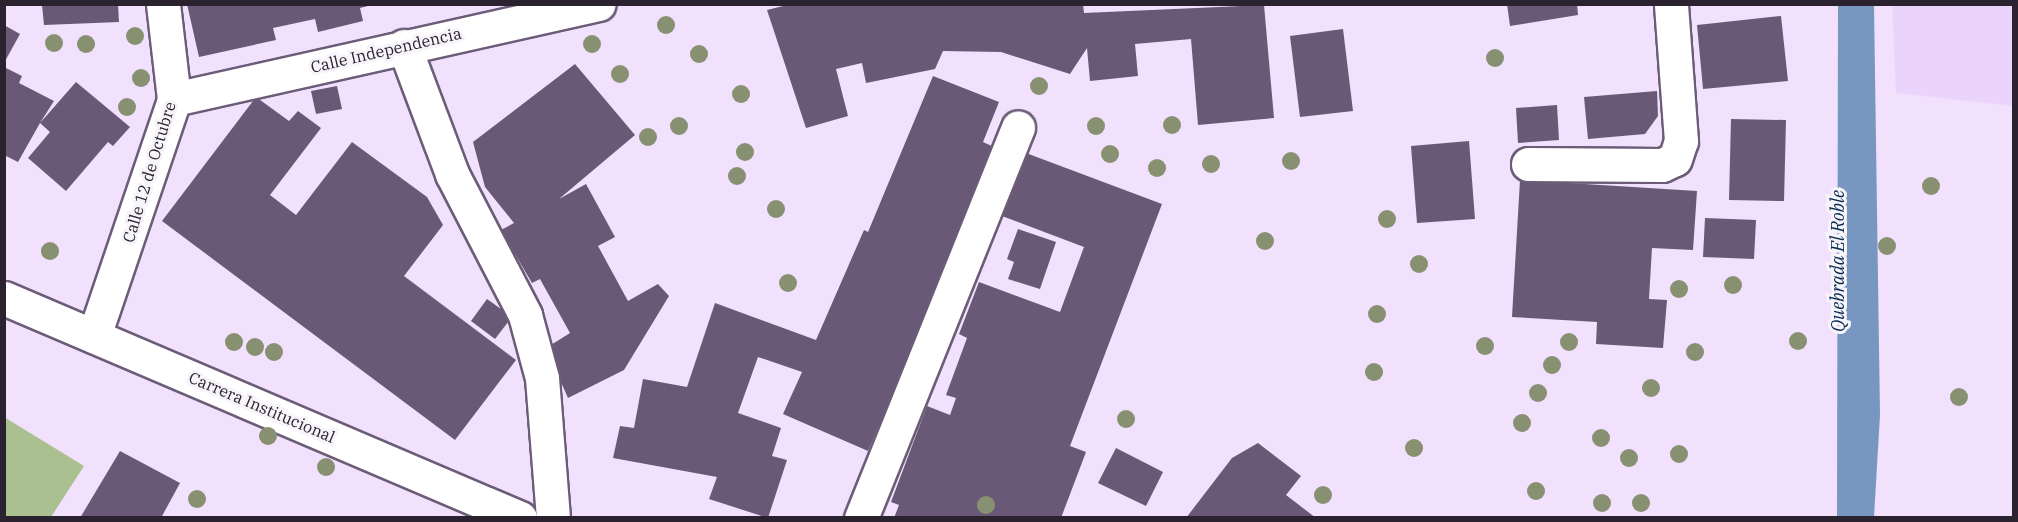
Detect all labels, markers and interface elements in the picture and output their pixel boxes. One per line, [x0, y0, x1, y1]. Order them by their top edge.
street label: Calle Independencia [309, 23, 463, 77]
street label: Calle 12 de Octubre [118, 99, 180, 245]
water label: Quebrada El Roble [1827, 190, 1849, 332]
street label: Carrera Institucional [186, 367, 338, 447]

